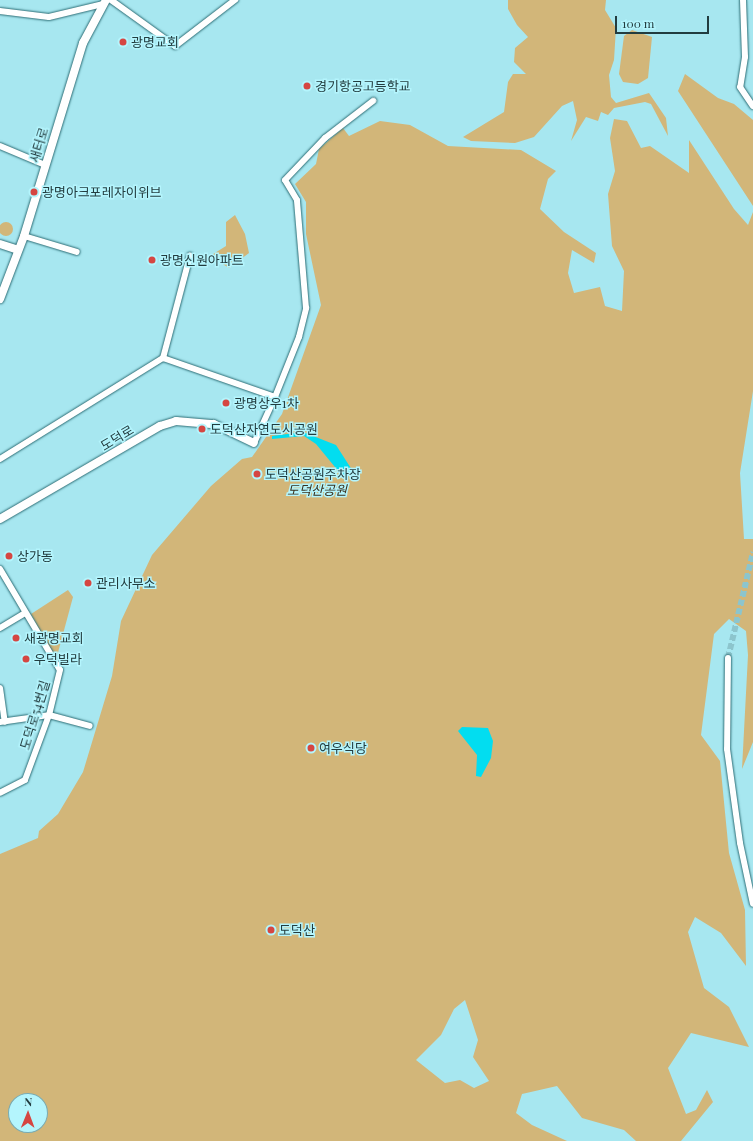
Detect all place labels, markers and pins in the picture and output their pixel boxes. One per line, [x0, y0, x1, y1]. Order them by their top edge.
place label: 광명교회 [131, 34, 179, 50]
marker: 광명교회 [118, 37, 128, 47]
place label: 경기항공고등학교 [315, 78, 411, 94]
marker: 경기항공고등학교 [302, 81, 312, 91]
place label: 광명아크포레자이위브 [42, 184, 162, 200]
marker: 광명아크포레자이위브 [29, 187, 39, 197]
place label: 광명신원아파트 [160, 252, 244, 268]
marker: 광명신원아파트 [147, 255, 157, 265]
place label: 광명상우1차 [234, 395, 299, 411]
marker: 광명상우1차 [221, 398, 231, 408]
place label: 도덕산자연도시공원 [210, 421, 318, 437]
marker: 도덕산자연도시공원 [197, 424, 207, 434]
place label: 도덕산공원주차장 [265, 466, 361, 482]
marker: 도덕산공원주차장 [252, 469, 262, 479]
place label: 상가동 [17, 548, 53, 564]
marker: 상가동 [4, 551, 14, 561]
place label: 관리사무소 [96, 575, 156, 591]
marker: 관리사무소 [83, 578, 93, 588]
place label: 새광명교회 [24, 630, 84, 646]
marker: 새광명교회 [11, 633, 21, 643]
place label: 우덕빌라 [34, 651, 82, 667]
marker: 우덕빌라 [21, 654, 31, 664]
place label: 여우식당 [319, 740, 367, 756]
marker: 여우식당 [306, 743, 316, 753]
place label: 도덕산 [279, 922, 315, 938]
marker: 도덕산 [266, 925, 276, 935]

